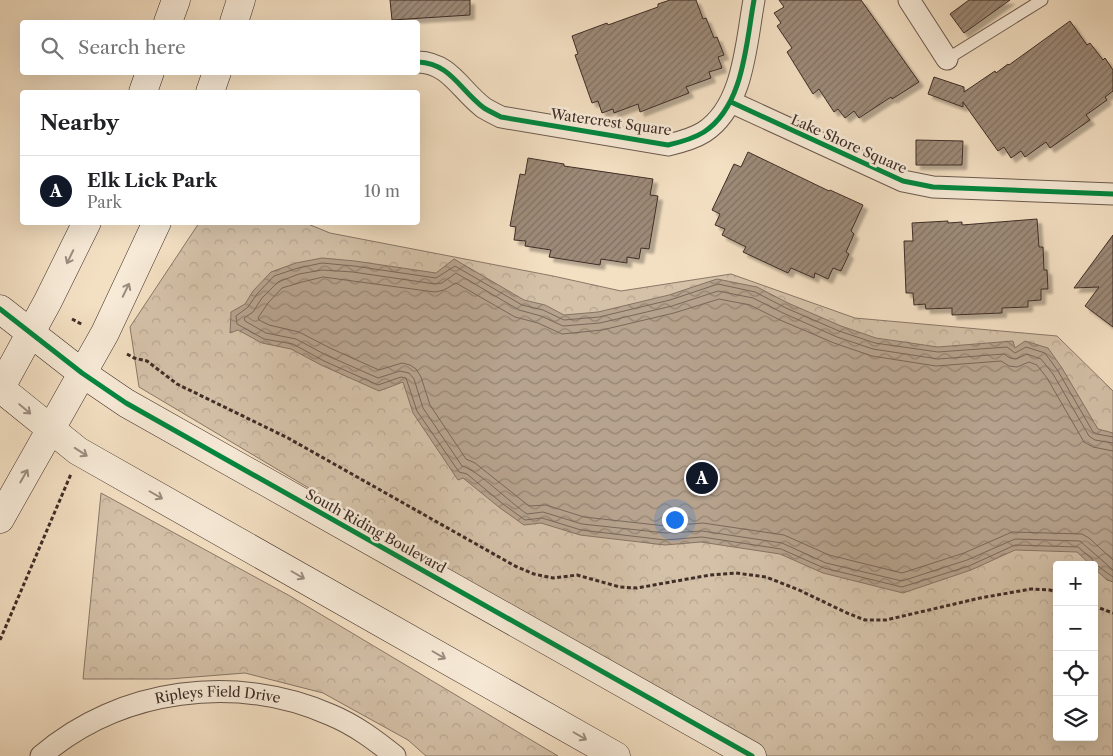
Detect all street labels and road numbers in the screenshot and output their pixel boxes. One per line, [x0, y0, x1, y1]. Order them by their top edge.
street label: Watercrest Square [548, 104, 673, 139]
street label: Lake Shore Square [788, 110, 910, 178]
street label: South Riding Boulevard [303, 485, 450, 577]
street label: Ripleys Field Drive [153, 683, 282, 708]

